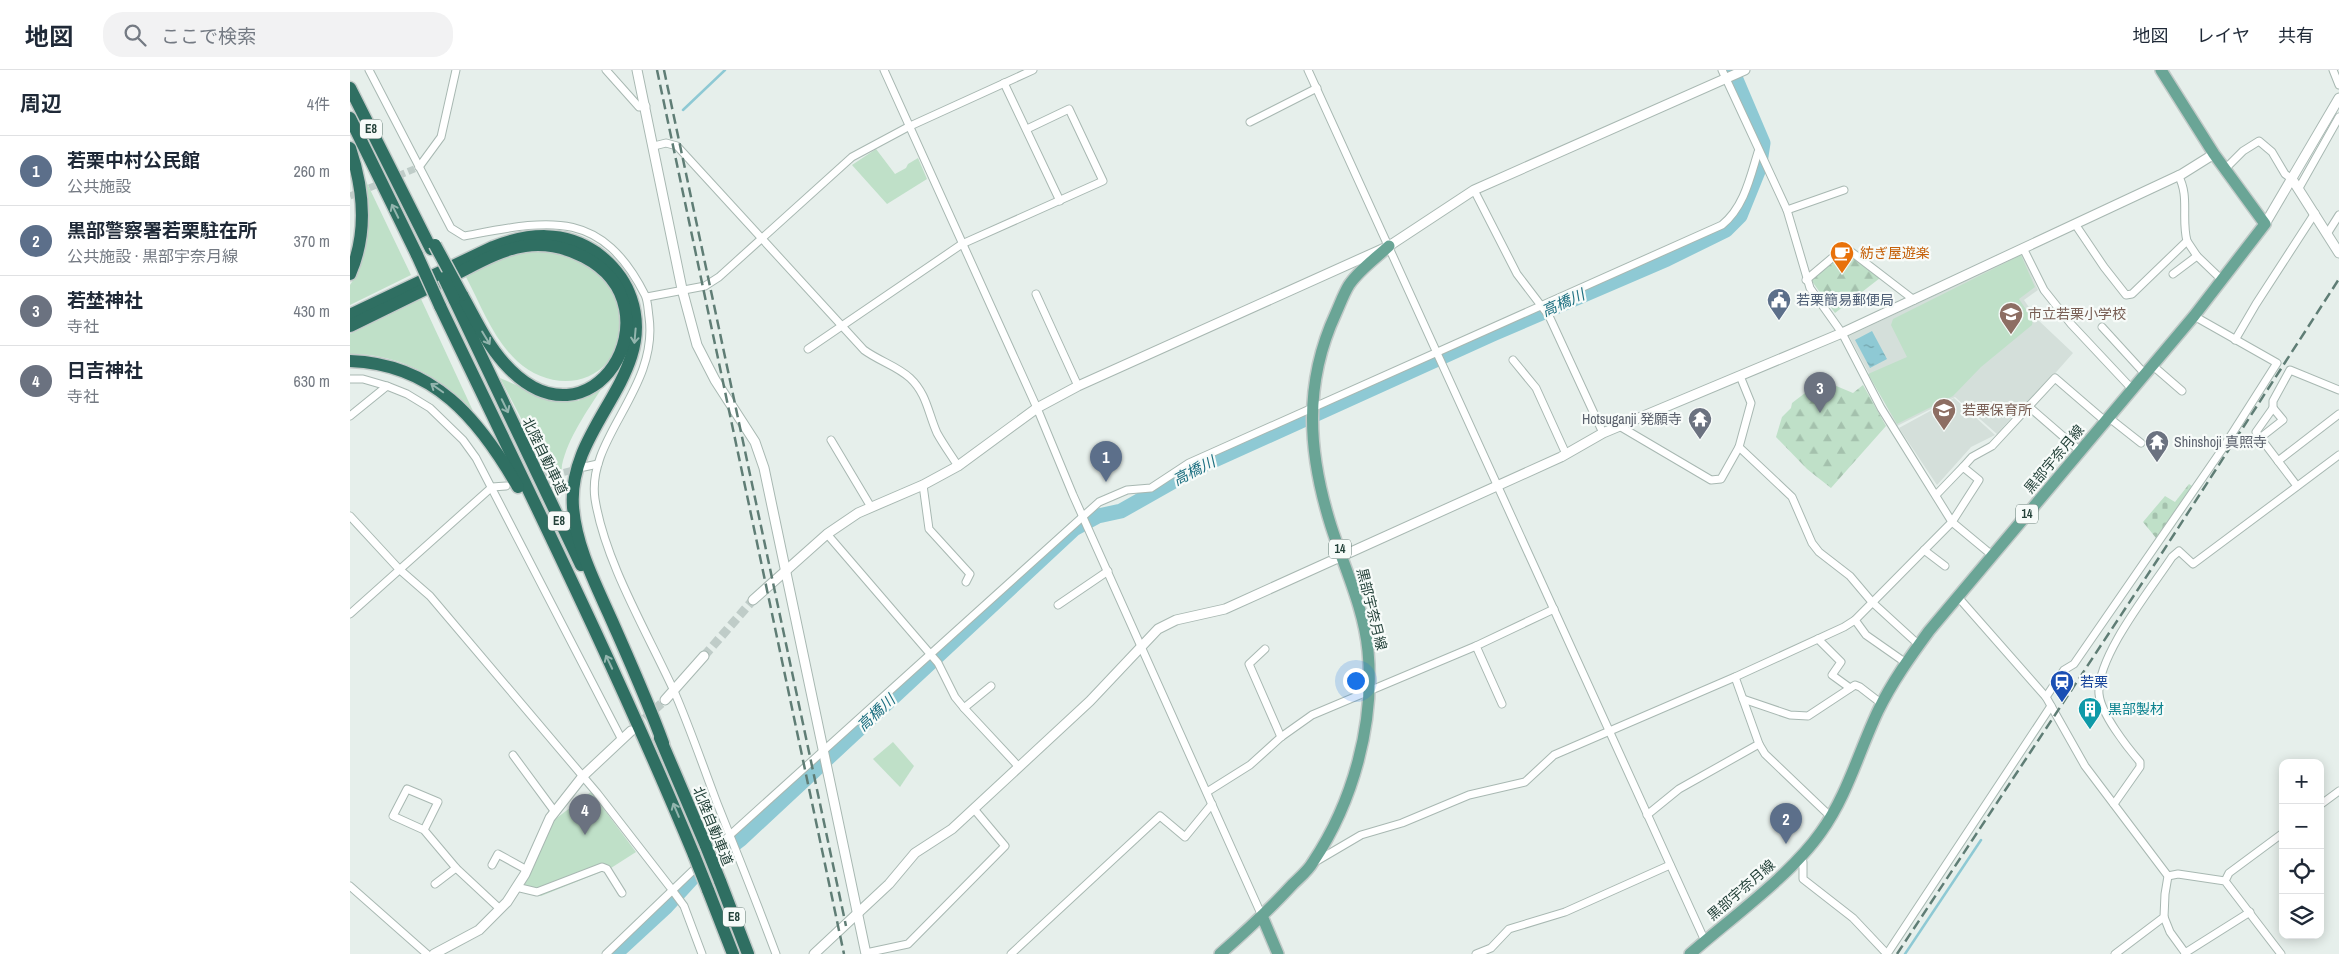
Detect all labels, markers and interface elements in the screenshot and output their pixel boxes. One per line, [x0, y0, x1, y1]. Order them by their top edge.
search box [103, 12, 453, 57]
text: 地図 [25, 20, 73, 52]
icon: search [121, 21, 149, 49]
text: ここで検索 [161, 23, 256, 49]
text: 地図 [2133, 23, 2169, 48]
text: レイヤ [2197, 23, 2250, 48]
text: 共有 [2278, 23, 2314, 48]
text: 周辺 [20, 89, 62, 118]
text: 4件 [307, 93, 330, 115]
road number: E8 [360, 120, 382, 138]
text: 若栗中村公民館 [67, 147, 200, 173]
text: 1 [32, 160, 40, 182]
text: 260 m [294, 160, 330, 182]
text: 公共施設 [67, 175, 131, 197]
one-way arrow [390, 204, 400, 219]
text: 黒部警察署若栗駐在所 [67, 217, 257, 243]
text: 2 [32, 230, 40, 252]
text: 370 m [294, 230, 330, 252]
cafe icon: 紡ぎ屋遊楽 [1829, 240, 1855, 274]
place label: 紡ぎ屋遊楽 [1860, 244, 1930, 262]
text: 公共施設 · 黒部宇奈月線 [67, 245, 238, 267]
water label: 高橋川 [1538, 283, 1589, 321]
text: 若埜神社 [67, 287, 143, 313]
public building icon: 若栗簡易郵便局 [1766, 287, 1792, 321]
place label: 若栗簡易郵便局 [1796, 291, 1894, 309]
text: 3 [32, 300, 40, 322]
text: 430 m [294, 300, 330, 322]
school or university icon: 市立若栗小学校 [1998, 301, 2024, 335]
place label: 市立若栗小学校 [2028, 305, 2126, 323]
text: 寺社 [67, 315, 99, 337]
one-way arrow [631, 328, 640, 344]
one-way arrow [482, 330, 492, 344]
text: 日吉神社 [67, 357, 143, 383]
text: 4 [32, 370, 40, 392]
text: 630 m [294, 370, 330, 392]
pin: 3 [1804, 372, 1836, 413]
one-way arrow [430, 383, 444, 393]
text: 寺社 [67, 385, 99, 407]
school or university icon: 若栗保育所 [1931, 397, 1957, 431]
one-way arrow [501, 398, 510, 413]
place label: 若栗保育所 [1962, 401, 2032, 419]
temple icon: Hotsuganji 発願寺 [1687, 406, 1713, 440]
place label: Hotsuganji 発願寺 [1582, 410, 1682, 428]
street label: 北陸自動車道 [518, 414, 572, 498]
street label: 黒部宇奈月線 [2020, 421, 2088, 497]
temple icon: Shinshoji 真照寺 [2144, 429, 2170, 463]
place label: Shinshoji 真照寺 [2174, 433, 2267, 451]
pin: 1 [1090, 441, 1122, 482]
water label: 高橋川 [1169, 450, 1220, 490]
road number: 14 [2016, 504, 2038, 524]
road number: E8 [548, 512, 570, 531]
road number: 14 [1329, 539, 1351, 558]
street label: 黒部宇奈月線 [1353, 566, 1391, 652]
one-way arrow [604, 655, 614, 670]
your location [1343, 668, 1369, 694]
station icon: 若栗 [2049, 669, 2075, 703]
place label: 若栗 [2080, 673, 2108, 691]
water label: 高橋川 [852, 688, 901, 736]
building icon: 黒部製材 [2077, 696, 2103, 730]
place label: 黒部製材 [2108, 700, 2164, 718]
map controls [2279, 759, 2324, 939]
button: + [2279, 759, 2324, 804]
street label: 北陸自動車道 [689, 784, 737, 868]
pin: 4 [569, 794, 601, 835]
one-way arrow [670, 803, 680, 818]
pin: 2 [1770, 803, 1802, 844]
button: − [2279, 804, 2324, 849]
button: locate [2279, 849, 2324, 894]
street label: 黒部宇奈月線 [1703, 856, 1779, 924]
button: layers [2279, 894, 2324, 939]
road number: E8 [723, 908, 745, 926]

